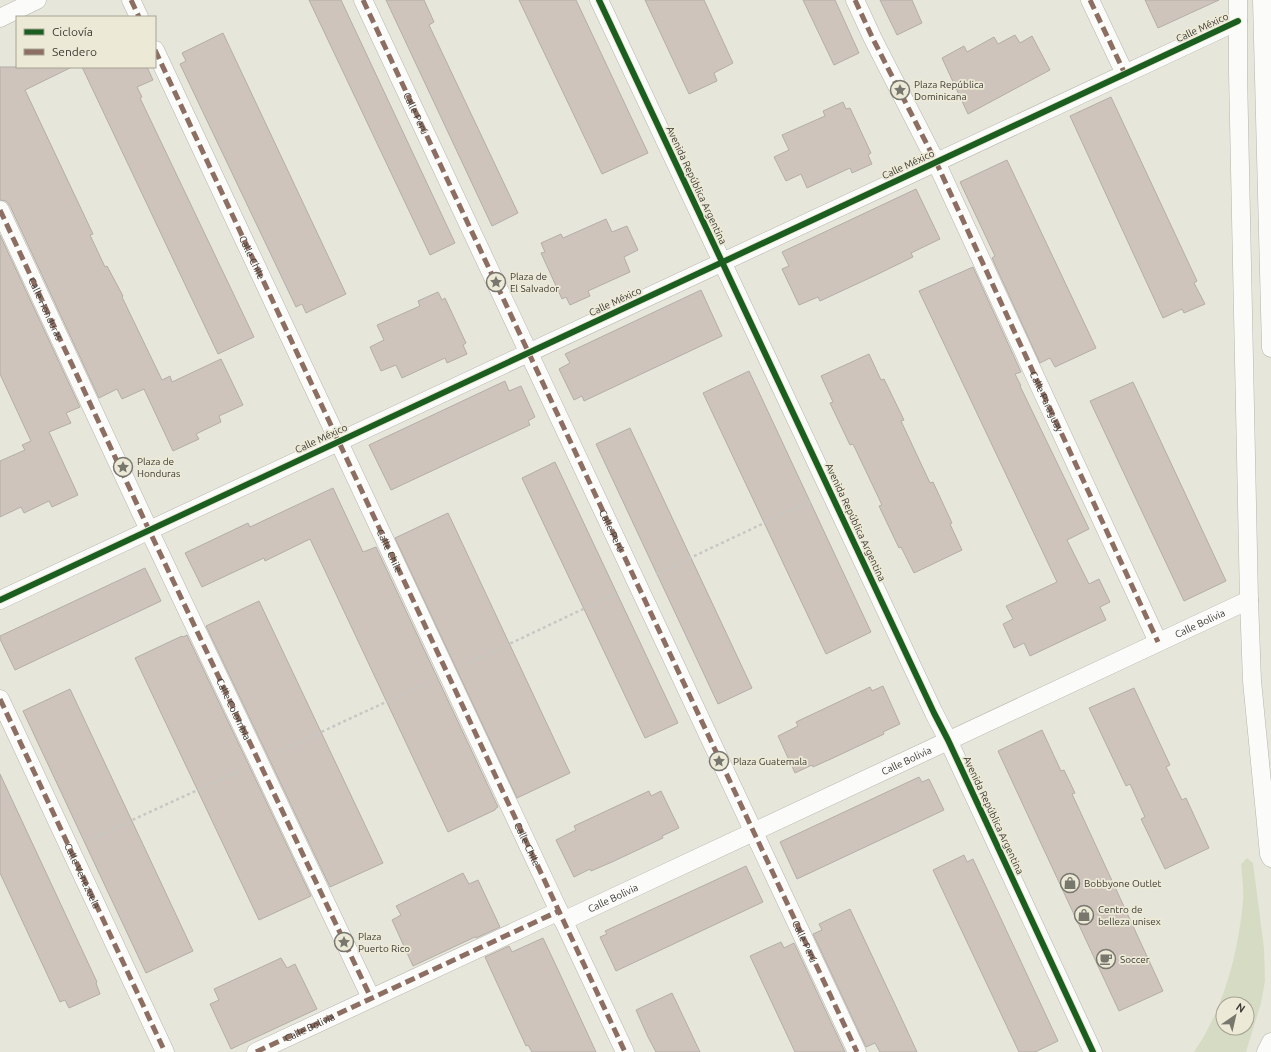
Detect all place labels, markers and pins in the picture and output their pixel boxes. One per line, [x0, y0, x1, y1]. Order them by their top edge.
place icon: Plaza República Dominicana [889, 79, 911, 101]
place label: Plaza República Dominicana [914, 79, 984, 102]
place icon: Plaza de El Salvador [485, 271, 507, 293]
place label: Plaza de El Salvador [510, 271, 559, 294]
place icon: Plaza de Honduras [112, 456, 134, 478]
place label: Plaza de Honduras [137, 456, 180, 479]
place icon: Plaza Guatemala [708, 750, 730, 772]
place label: Plaza Guatemala [733, 756, 807, 767]
shop icon: Bobbyone Outlet [1059, 872, 1081, 894]
place label: Bobbyone Outlet [1084, 878, 1162, 889]
shop icon: Centro de belleza unisex [1073, 904, 1095, 926]
place label: Centro de belleza unisex [1098, 904, 1161, 927]
place icon: Plaza Puerto Rico [333, 931, 355, 953]
place label: Plaza Puerto Rico [358, 931, 410, 954]
cafe icon: Soccer [1095, 948, 1117, 970]
place label: Soccer [1120, 954, 1150, 965]

